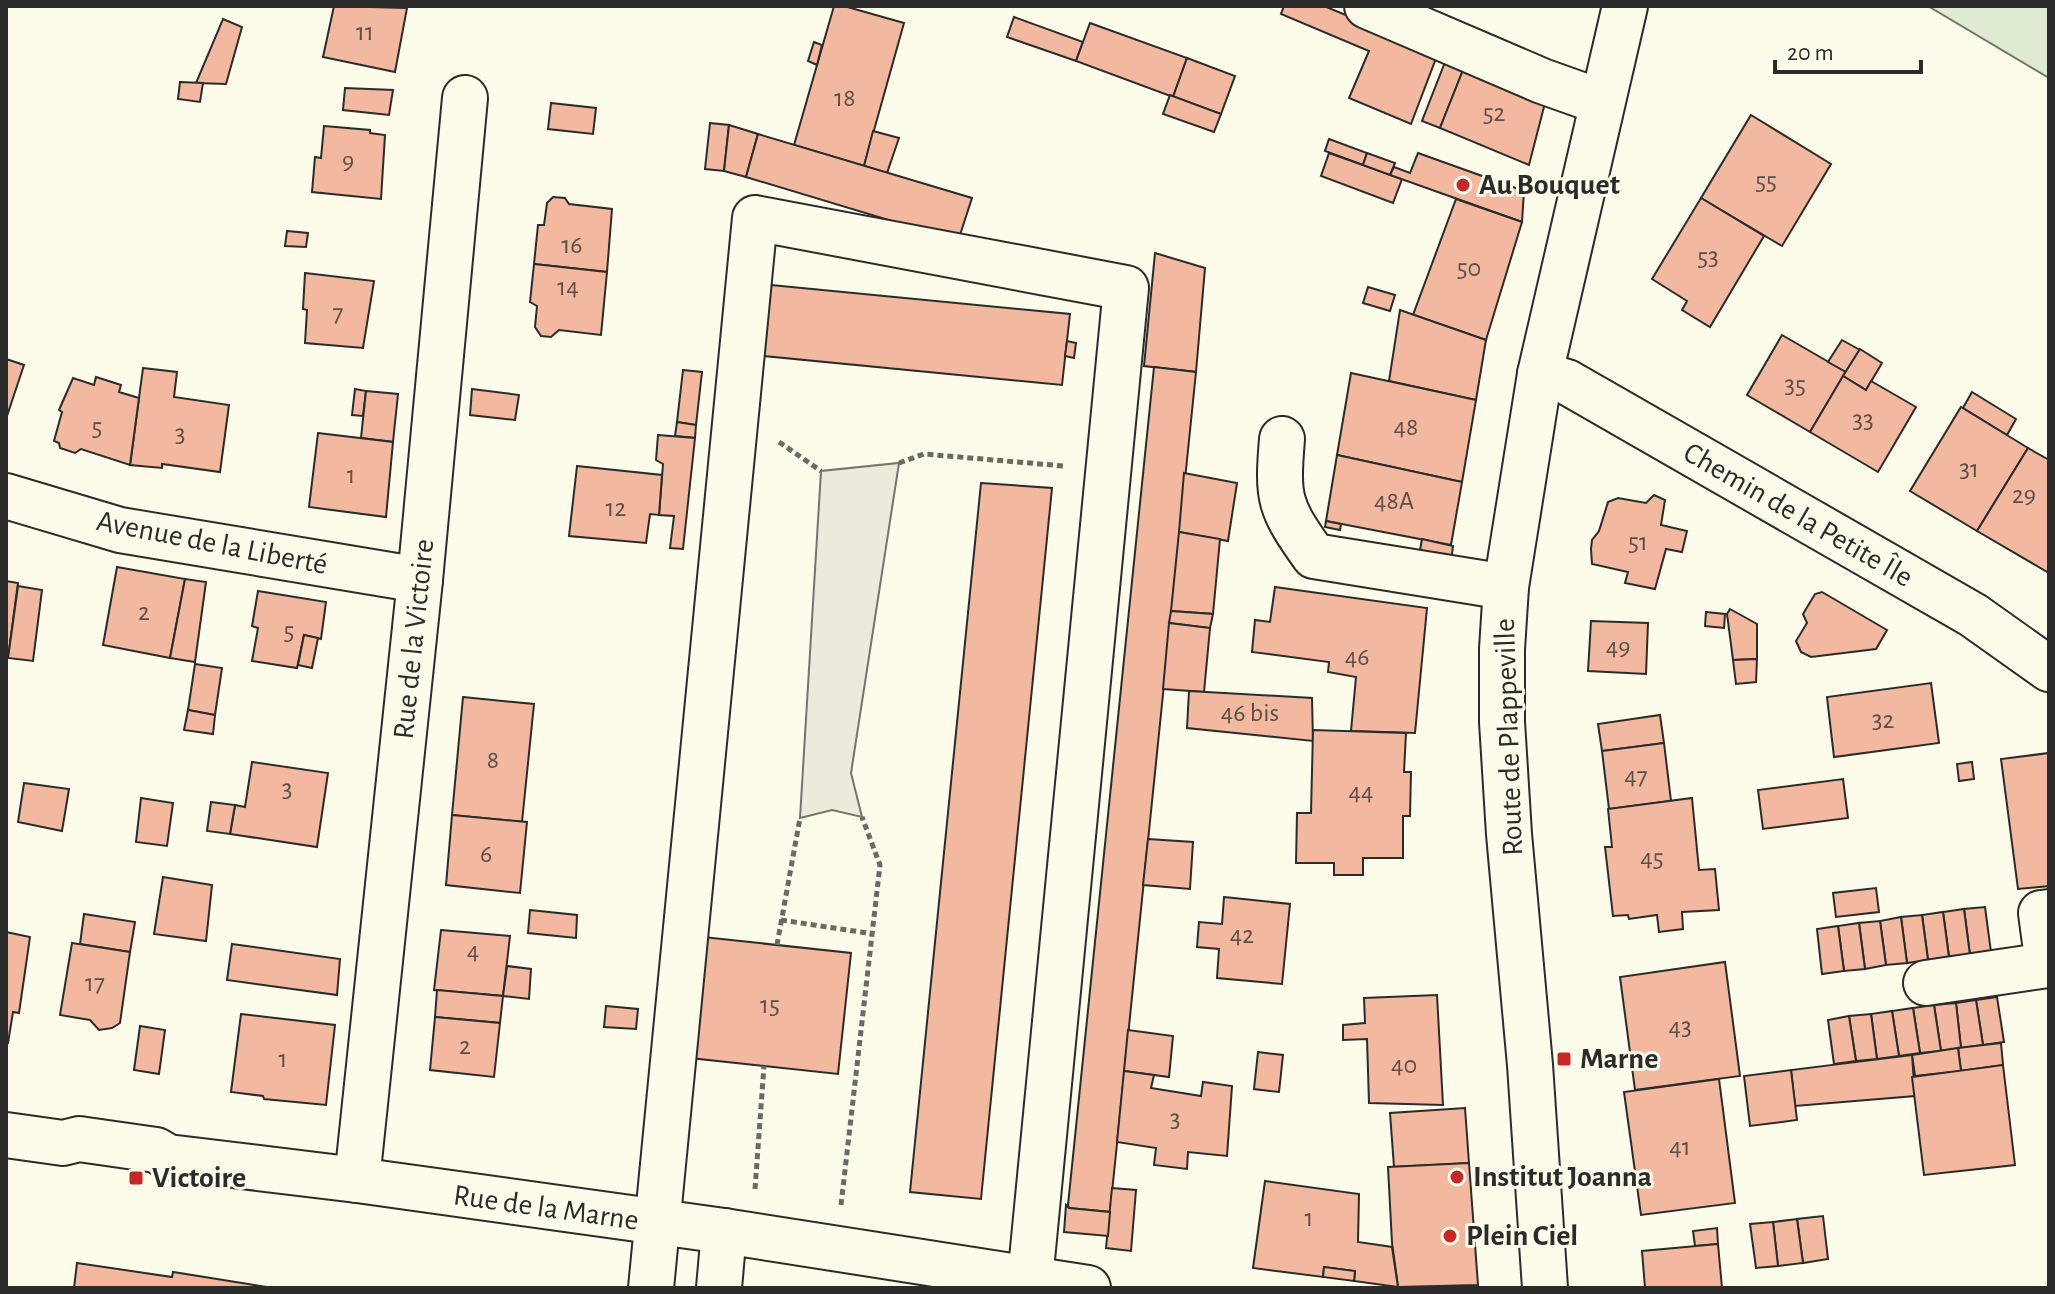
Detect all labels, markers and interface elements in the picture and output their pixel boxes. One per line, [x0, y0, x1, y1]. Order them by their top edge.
house number: 11 [356, 19, 374, 45]
scale bar [1775, 24, 1921, 74]
text: 20 m [1787, 41, 1834, 65]
house number: 18 [834, 85, 856, 111]
house number: 52 [1483, 100, 1506, 126]
house number: 9 [342, 148, 354, 174]
house number: 55 [1755, 168, 1777, 194]
place label: Au Bouquet [1479, 170, 1620, 200]
marker: Au Bouquet [1454, 176, 1472, 194]
house number: 16 [561, 232, 583, 258]
house number: 53 [1697, 244, 1719, 270]
house number: 50 [1457, 255, 1481, 281]
house number: 14 [557, 274, 579, 300]
house number: 7 [333, 300, 344, 326]
house number: 35 [1784, 372, 1806, 398]
house number: 33 [1852, 407, 1874, 433]
house number: 5 [92, 414, 102, 440]
house number: 48 [1394, 414, 1418, 440]
house number: 3 [175, 421, 185, 447]
street label: Chemin de la Petite Île [1678, 435, 1919, 593]
house number: 31 [1959, 456, 1979, 482]
house number: 1 [347, 462, 355, 488]
house number: 29 [2012, 482, 2036, 508]
house number: 48A [1374, 488, 1414, 514]
house number: 12 [606, 495, 627, 521]
street label: Avenue de la Liberté [94, 506, 330, 580]
house number: 51 [1628, 529, 1648, 555]
street label: Rue de la Victoire [389, 537, 439, 741]
house number: 2 [138, 599, 150, 625]
house number: 5 [284, 618, 294, 644]
street label: Route de Plappeville [1490, 618, 1528, 856]
house number: 49 [1606, 634, 1630, 660]
house number: 46 [1345, 644, 1369, 670]
house number: 46 bis [1221, 700, 1279, 726]
house number: 32 [1872, 707, 1894, 733]
house number: 8 [487, 747, 499, 773]
house number: 47 [1624, 763, 1648, 789]
house number: 3 [282, 776, 292, 802]
house number: 44 [1348, 779, 1374, 805]
house number: 6 [480, 841, 492, 867]
house number: 45 [1640, 845, 1664, 871]
house number: 42 [1230, 922, 1254, 948]
house number: 4 [467, 938, 479, 964]
house number: 17 [85, 970, 105, 996]
house number: 15 [760, 992, 780, 1018]
house number: 43 [1668, 1014, 1692, 1040]
house number: 2 [459, 1033, 471, 1059]
place label: Marne [1580, 1044, 1658, 1074]
house number: 1 [279, 1046, 287, 1072]
marker: Marne [1555, 1050, 1573, 1068]
house number: 40 [1391, 1052, 1417, 1078]
house number: 3 [1170, 1106, 1180, 1132]
house number: 41 [1669, 1134, 1691, 1160]
place label: Institut Joanna [1473, 1162, 1652, 1192]
place label: Victoire [152, 1163, 246, 1193]
marker: Institut Joanna [1448, 1168, 1466, 1186]
marker: Victoire [127, 1169, 145, 1187]
street label: Rue de la Marne [452, 1180, 640, 1236]
house number: 1 [1305, 1205, 1313, 1231]
place label: Plein Ciel [1466, 1221, 1578, 1251]
marker: Plein Ciel [1441, 1227, 1459, 1245]

